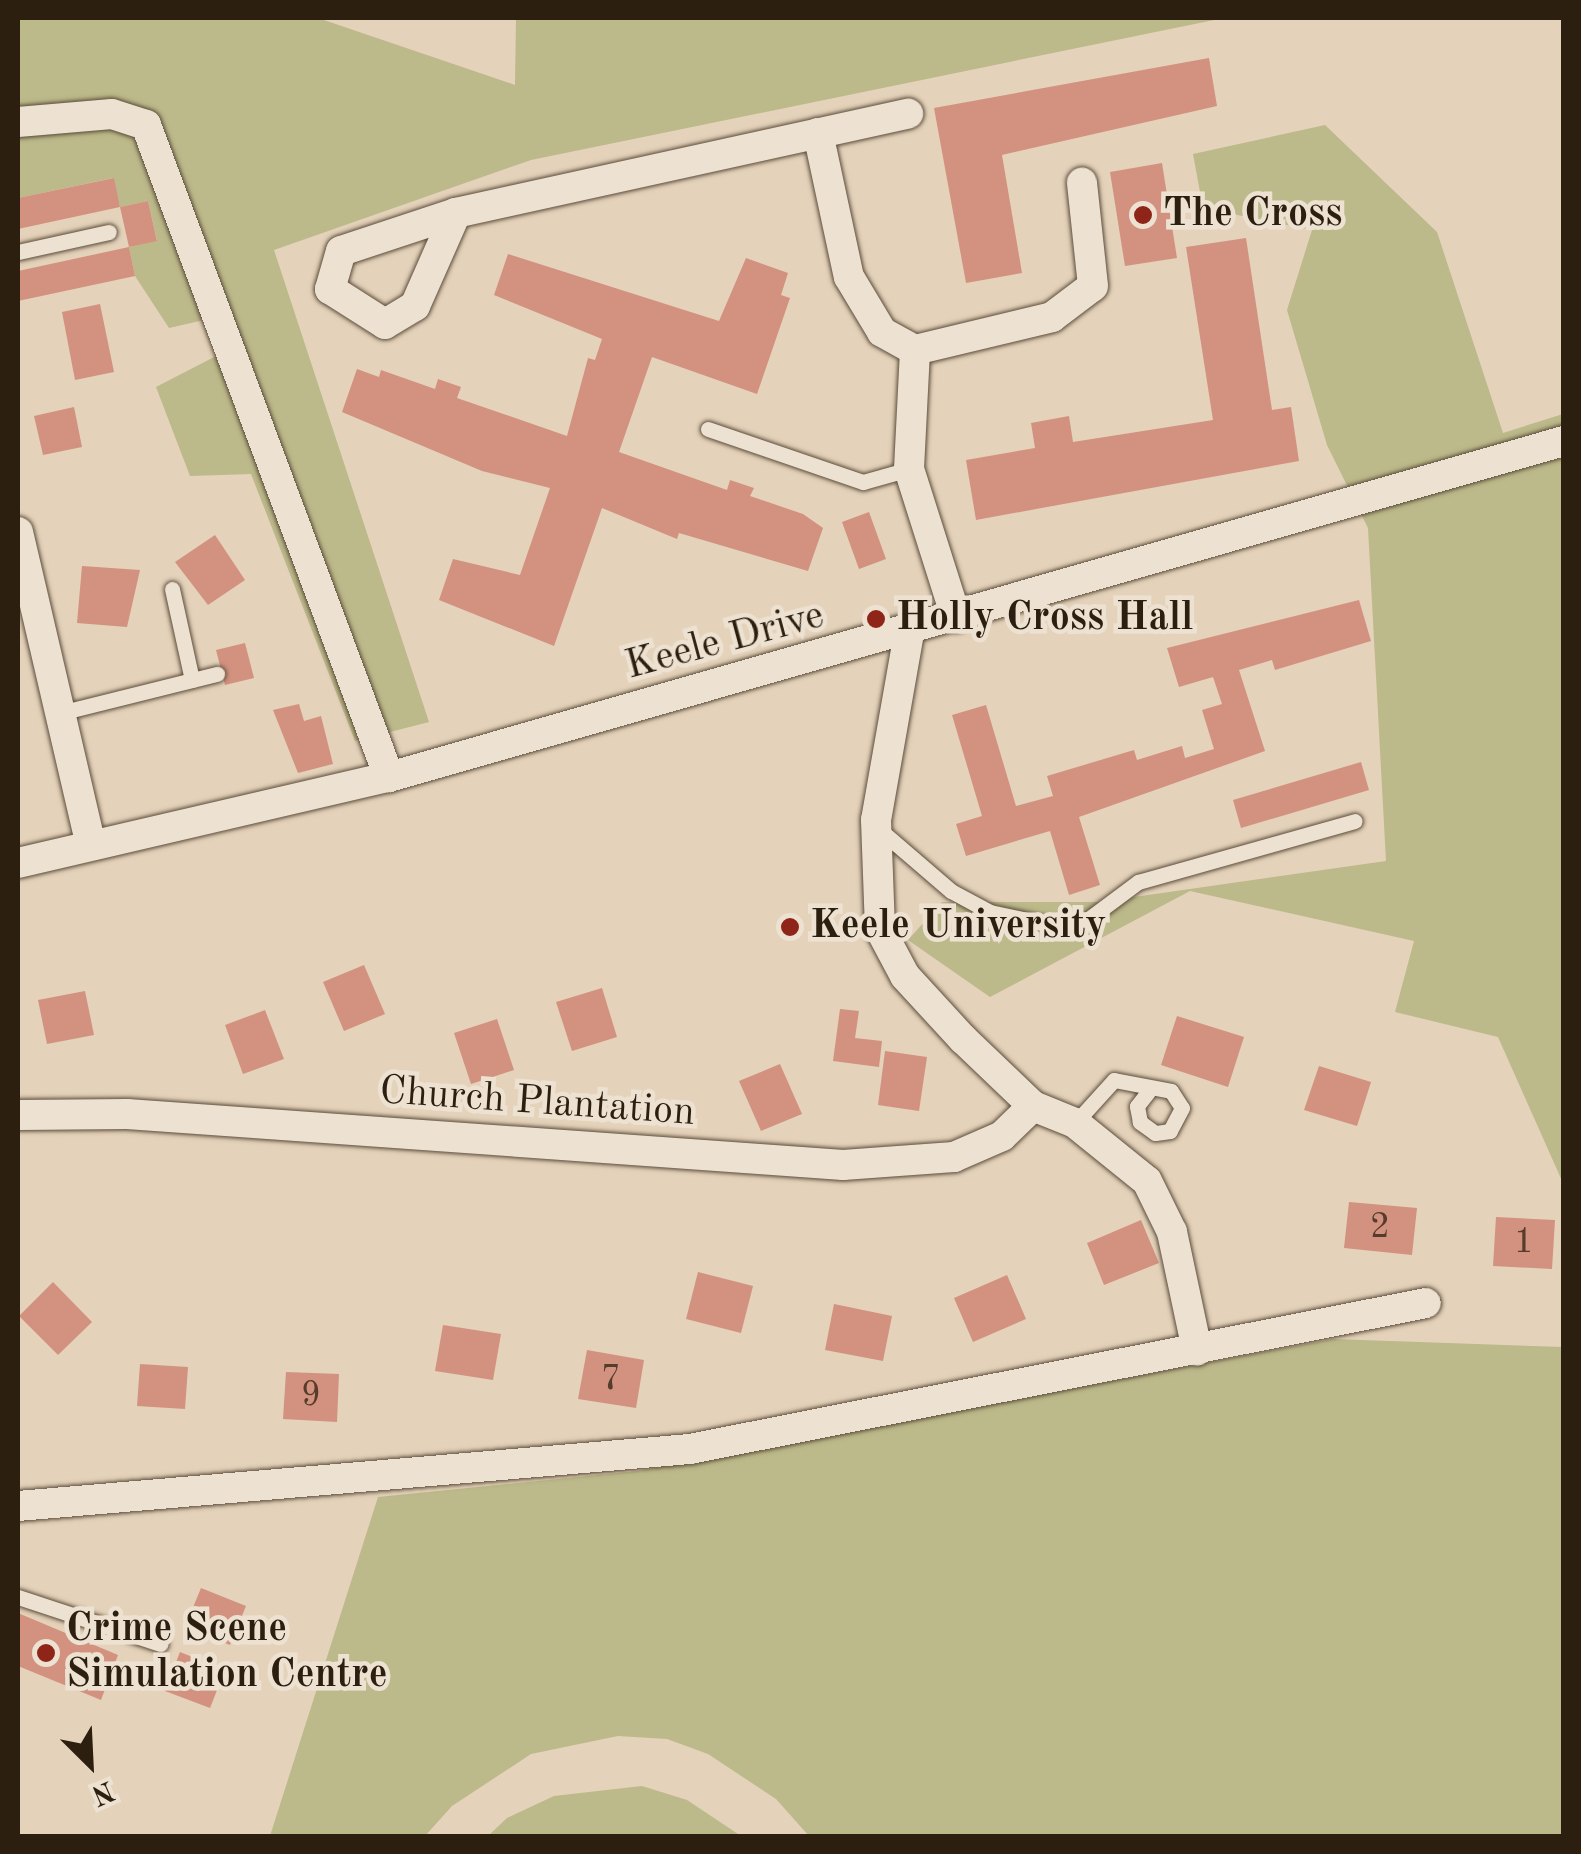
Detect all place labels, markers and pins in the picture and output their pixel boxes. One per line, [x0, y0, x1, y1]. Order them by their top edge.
place label: The Cross [1163, 191, 1342, 239]
marker: The Cross [1132, 204, 1154, 226]
place label: Holly Cross Hall [896, 595, 1193, 643]
marker: Holly Cross Hall [865, 608, 887, 630]
place label: Keele University [810, 903, 1107, 951]
marker: Keele University [779, 916, 801, 938]
place label: Crime Scene Simulation Centre [66, 1606, 388, 1700]
marker: Crime Scene Simulation Centre [35, 1642, 57, 1664]

